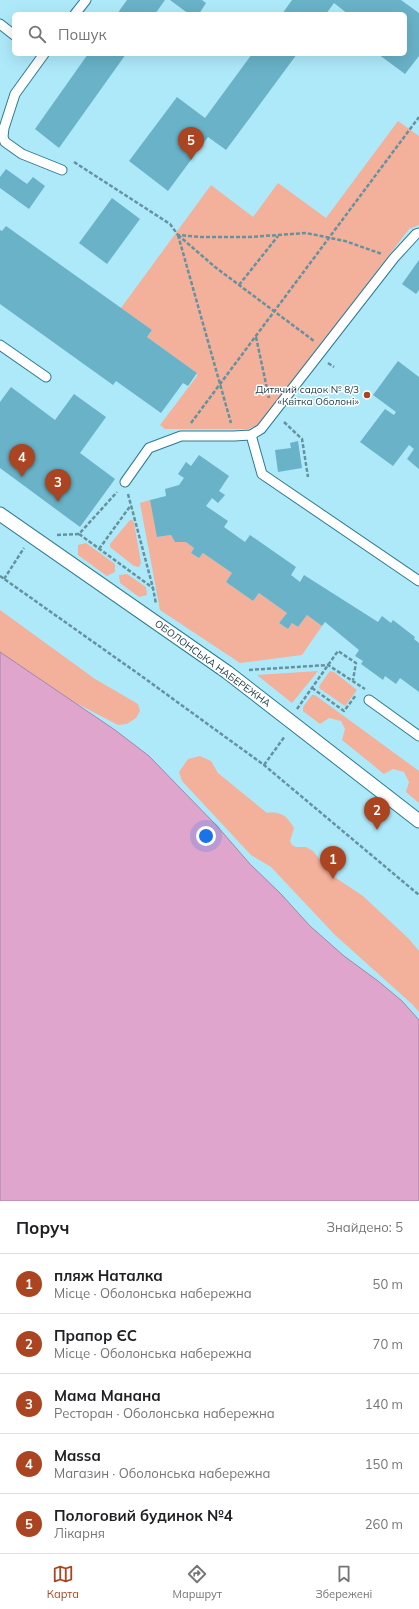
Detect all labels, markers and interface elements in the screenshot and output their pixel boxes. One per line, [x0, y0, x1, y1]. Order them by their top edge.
search box [12, 12, 407, 56]
icon: search [26, 23, 48, 45]
text: Пошук [58, 25, 107, 44]
pin: 5 [178, 127, 204, 160]
place label: Дитячий садок № 8/3 «Квітка Оболоні» [255, 383, 360, 408]
marker: Дитячий садок № 8/3 «Квітка Оболоні» [362, 390, 372, 400]
pin: 4 [9, 444, 35, 477]
pin: 3 [45, 469, 71, 502]
street label: ОБОЛОНСЬКА НАБЕРЕЖНА [152, 617, 274, 710]
pin: 2 [364, 797, 390, 830]
your location [196, 826, 216, 846]
pin: 1 [320, 846, 346, 879]
text: Поруч [16, 1217, 69, 1238]
text: Знайдено: 5 [326, 1219, 403, 1235]
text: пляж Наталка [54, 1266, 163, 1285]
text: 1 [25, 1276, 33, 1292]
text: 50 m [373, 1276, 403, 1292]
text: Місце · Оболонська набережна [54, 1285, 252, 1301]
text: Прапор ЄС [54, 1326, 137, 1345]
text: 2 [25, 1336, 33, 1352]
text: 70 m [373, 1336, 403, 1352]
text: Місце · Оболонська набережна [54, 1345, 252, 1361]
text: Мама Манана [54, 1386, 161, 1405]
text: 3 [25, 1396, 33, 1412]
text: 140 m [365, 1396, 403, 1412]
text: Ресторан · Оболонська набережна [54, 1405, 275, 1421]
text: Massa [54, 1446, 101, 1465]
text: 4 [25, 1456, 33, 1472]
text: 150 m [365, 1456, 403, 1472]
text: Магазин · Оболонська набережна [54, 1465, 271, 1481]
text: Пологовий будинок №4 [54, 1506, 233, 1525]
text: 5 [25, 1516, 33, 1532]
text: 260 m [365, 1516, 403, 1532]
text: Лікарня [54, 1525, 105, 1541]
tab: Карта [47, 1563, 79, 1601]
tab: Маршрут [173, 1563, 222, 1601]
tab: Збережені [315, 1563, 372, 1601]

